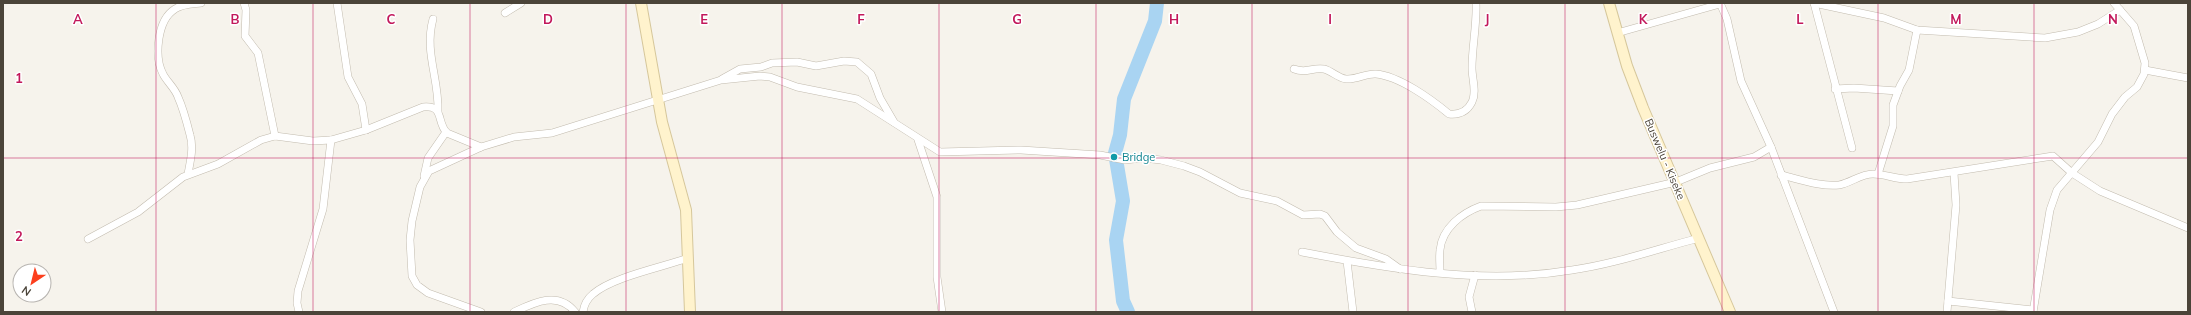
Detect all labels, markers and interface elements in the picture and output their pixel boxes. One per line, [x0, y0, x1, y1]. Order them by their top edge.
text: A [73, 11, 83, 27]
text: B [231, 11, 240, 27]
text: C [387, 11, 396, 27]
text: D [543, 11, 553, 27]
text: E [700, 11, 708, 27]
text: F [857, 11, 865, 27]
text: G [1012, 11, 1022, 27]
text: H [1169, 11, 1179, 27]
text: I [1328, 11, 1332, 27]
text: J [1485, 11, 1489, 27]
text: K [1639, 11, 1649, 27]
text: L [1796, 11, 1804, 27]
text: M [1950, 11, 1962, 27]
text: N [2108, 11, 2118, 27]
text: 1 [15, 70, 23, 86]
street label: Buswelu - Kiseke [1642, 116, 1688, 202]
place label: Bridge [1122, 150, 1155, 164]
marker: Bridge [1109, 152, 1119, 162]
text: 2 [15, 228, 23, 244]
north arrow [12, 263, 52, 303]
text: N [19, 283, 34, 299]

